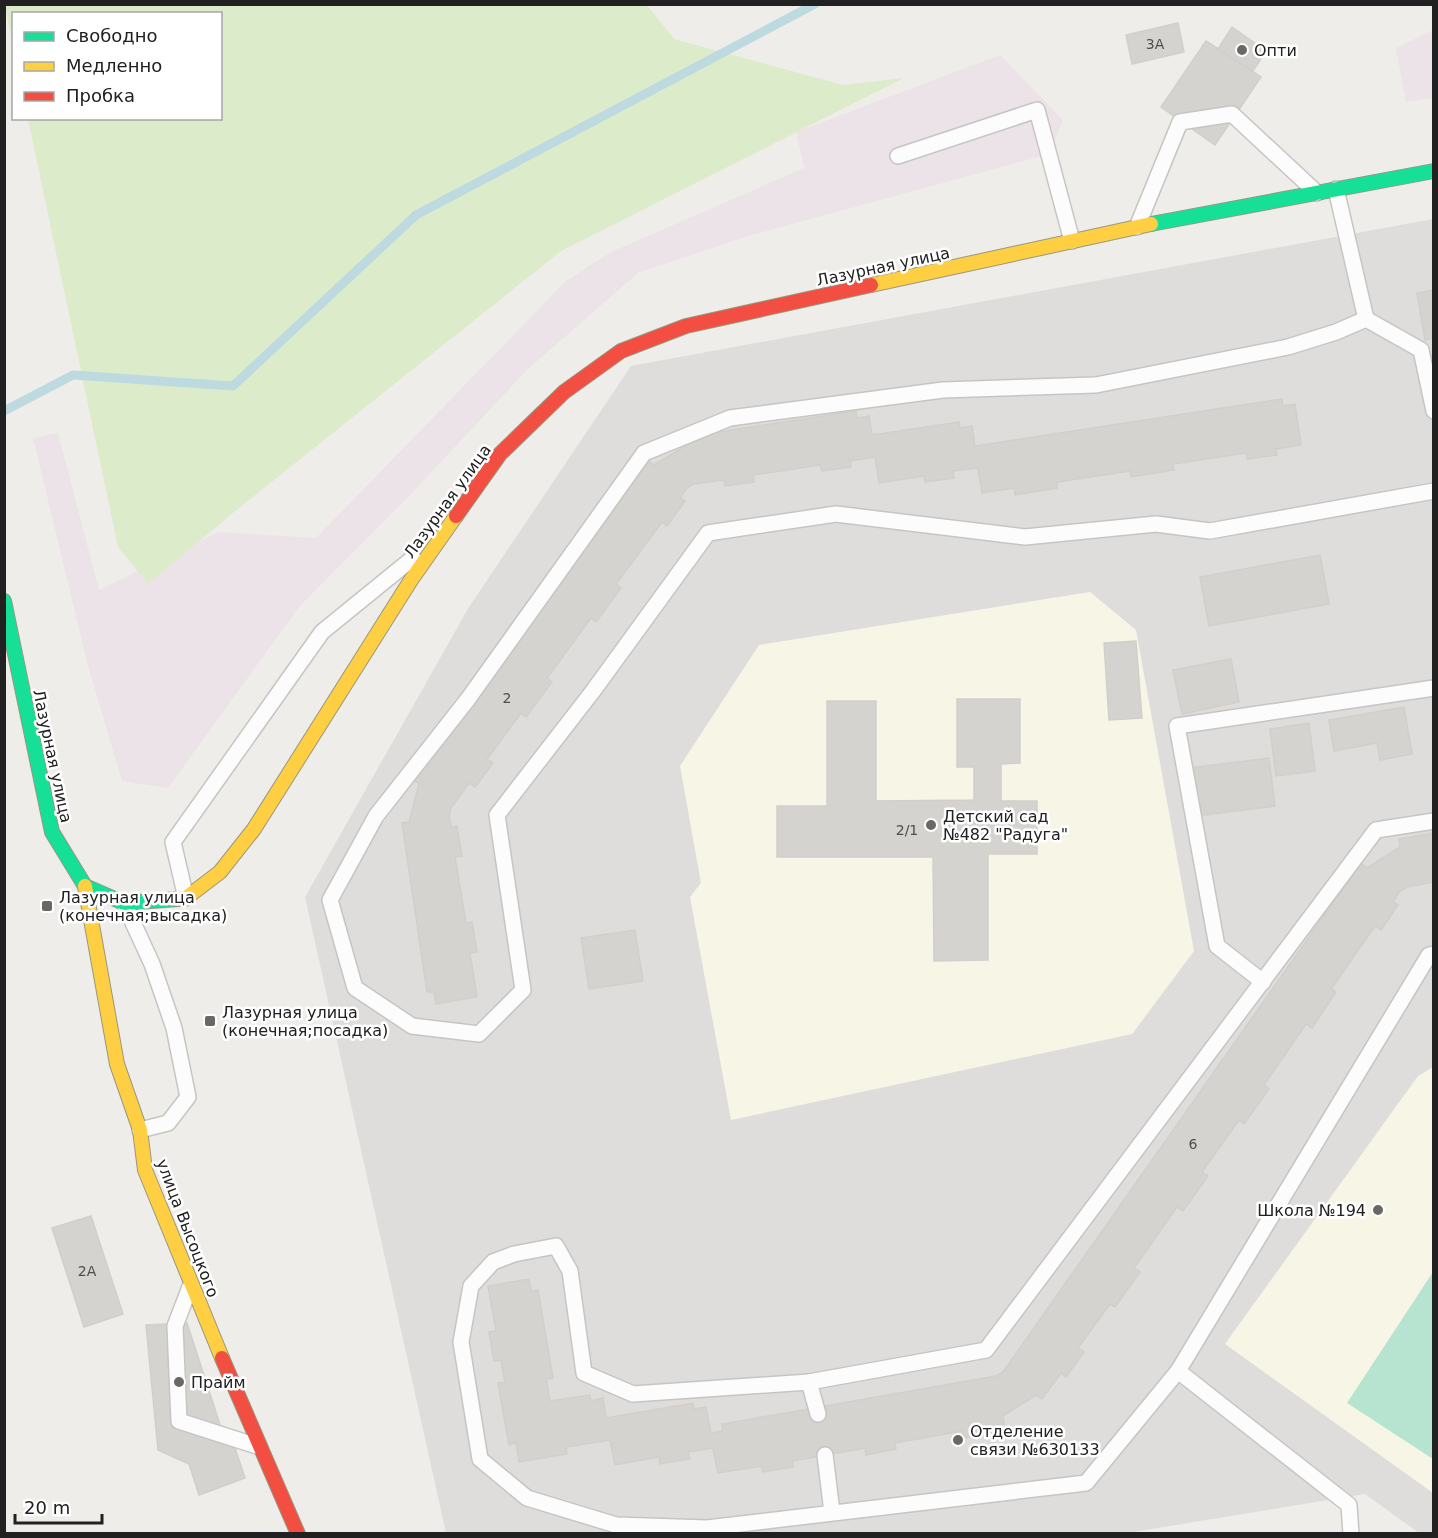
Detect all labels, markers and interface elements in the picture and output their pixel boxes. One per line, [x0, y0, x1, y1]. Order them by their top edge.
legend [12, 12, 222, 120]
text: Свободно [66, 25, 158, 46]
house number: 3А [1146, 36, 1165, 52]
place label: Опти [1254, 41, 1297, 60]
marker: Опти [1235, 43, 1249, 57]
text: Медленно [66, 55, 162, 76]
text: Пробка [66, 85, 135, 106]
street label: Лазурная улица [815, 243, 951, 290]
street label: Лазурная улица [400, 441, 495, 562]
street label: Лазурная улица [29, 688, 76, 824]
house number: 2 [503, 690, 511, 706]
place label: Детский сад №482 "Радуга" [943, 807, 1068, 844]
marker: Детский сад №482 "Радуга" [924, 818, 938, 832]
house number: 2/1 [896, 822, 918, 838]
place label: Лазурная улица (конечная;высадка) [59, 888, 227, 925]
marker: Лазурная улица (конечная;высадка) [40, 899, 54, 913]
place label: Лазурная улица (конечная;посадка) [222, 1003, 388, 1040]
marker: Лазурная улица (конечная;посадка) [203, 1014, 217, 1028]
house number: 6 [1189, 1136, 1198, 1152]
street label: улица Высоцкого [152, 1156, 223, 1300]
place label: Школа №194 [1257, 1201, 1366, 1220]
marker: Школа №194 [1371, 1203, 1385, 1217]
house number: 2А [78, 1263, 97, 1279]
place label: Прайм [191, 1373, 245, 1392]
marker: Прайм [172, 1375, 186, 1389]
place label: Отделение связи №630133 [970, 1422, 1100, 1459]
marker: Отделение связи №630133 [951, 1433, 965, 1447]
scale bar [15, 1487, 102, 1525]
text: 20 m [24, 1497, 70, 1518]

